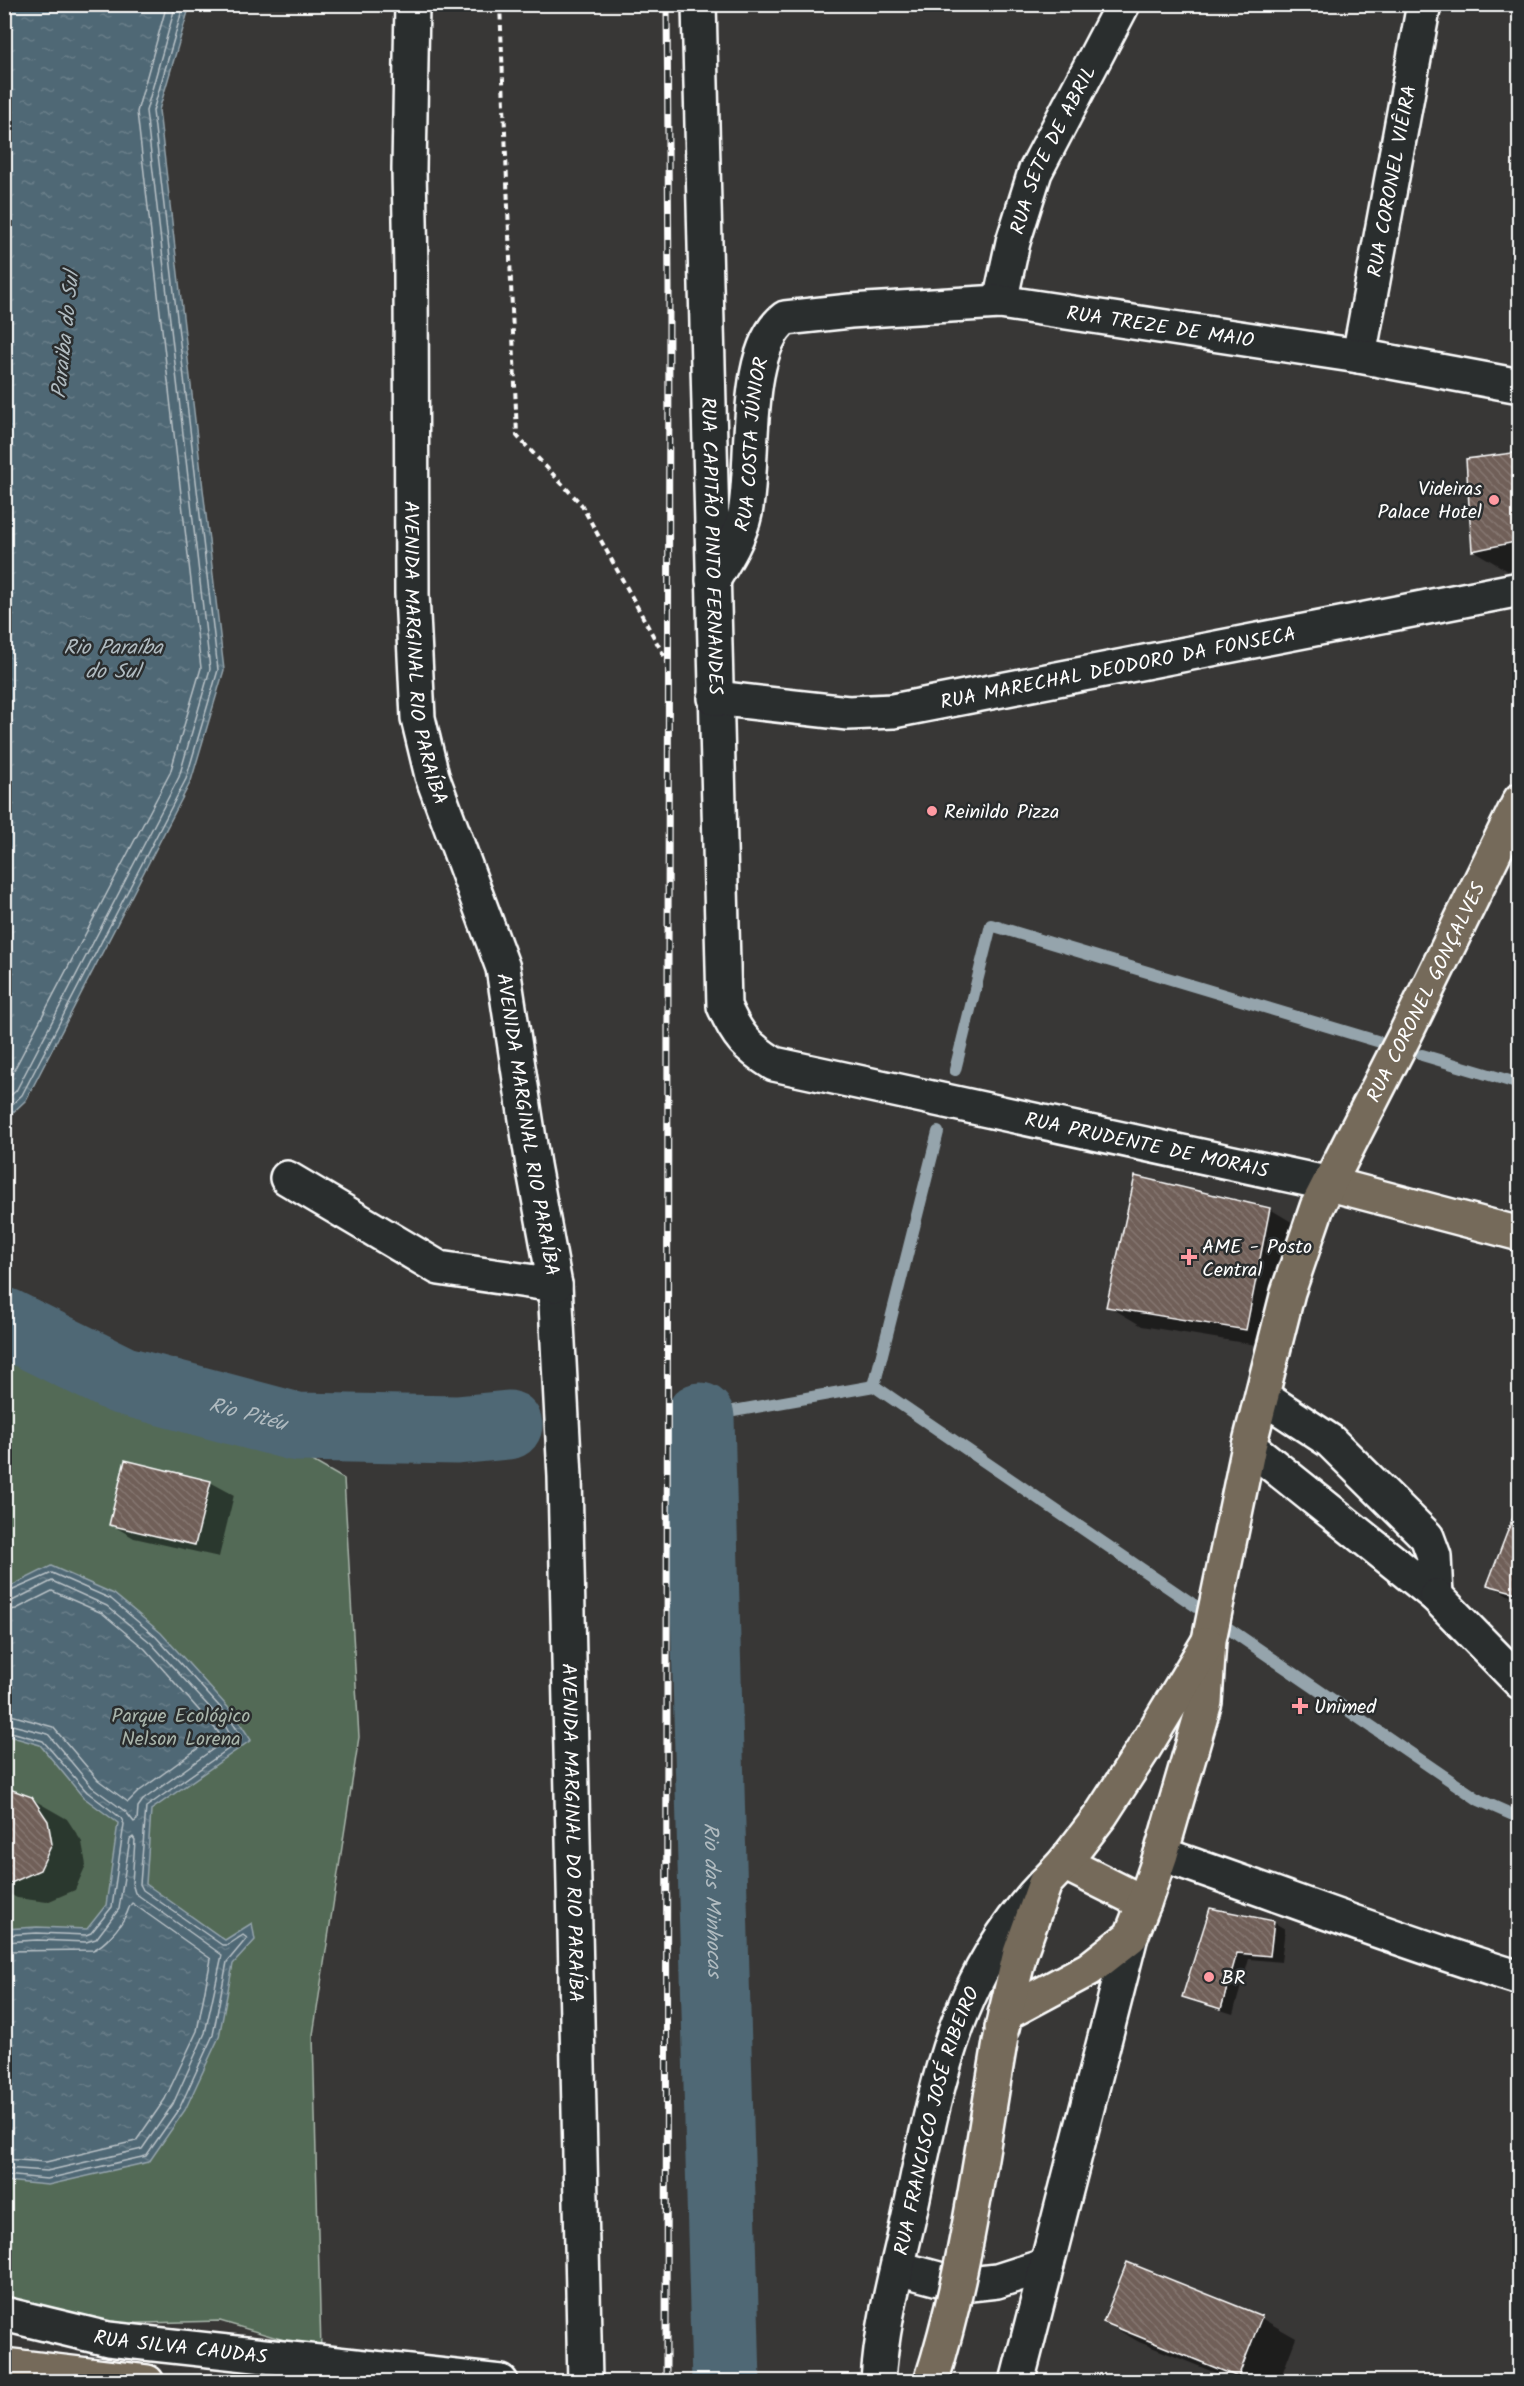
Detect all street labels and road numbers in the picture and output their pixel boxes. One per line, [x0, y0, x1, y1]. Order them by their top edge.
street label: RUA SETE DE ABRIL [1002, 60, 1106, 239]
street label: RUA CORONEL VIÊIRA [1360, 83, 1427, 280]
street label: RUA TREZE DE MAIO [1064, 298, 1256, 358]
street label: RUA COSTA JÚNIOR [727, 354, 779, 536]
street label: RUA CAPITÃO PINTO FERNANDES [691, 396, 730, 696]
street label: AVENIDA MARGINAL RIO PARAÍBA [394, 501, 455, 810]
street label: RUA MARECHAL DEODORO DA FONSECA [938, 619, 1299, 719]
street label: RUA CORONEL GONÇALVES [1359, 877, 1496, 1109]
street label: AVENIDA MARGINAL RIO PARAÍBA [486, 971, 567, 1279]
street label: RUA PRUDENTE DE MORAIS [1022, 1105, 1272, 1188]
street label: AVENIDA MARGINAL DO RIO PARAÍBA [551, 1663, 591, 2003]
street label: RUA FRANCISCO JOSÉ RIBEIRO [886, 1982, 989, 2259]
street label: RUA SILVA CAUDAS [90, 2322, 269, 2374]

